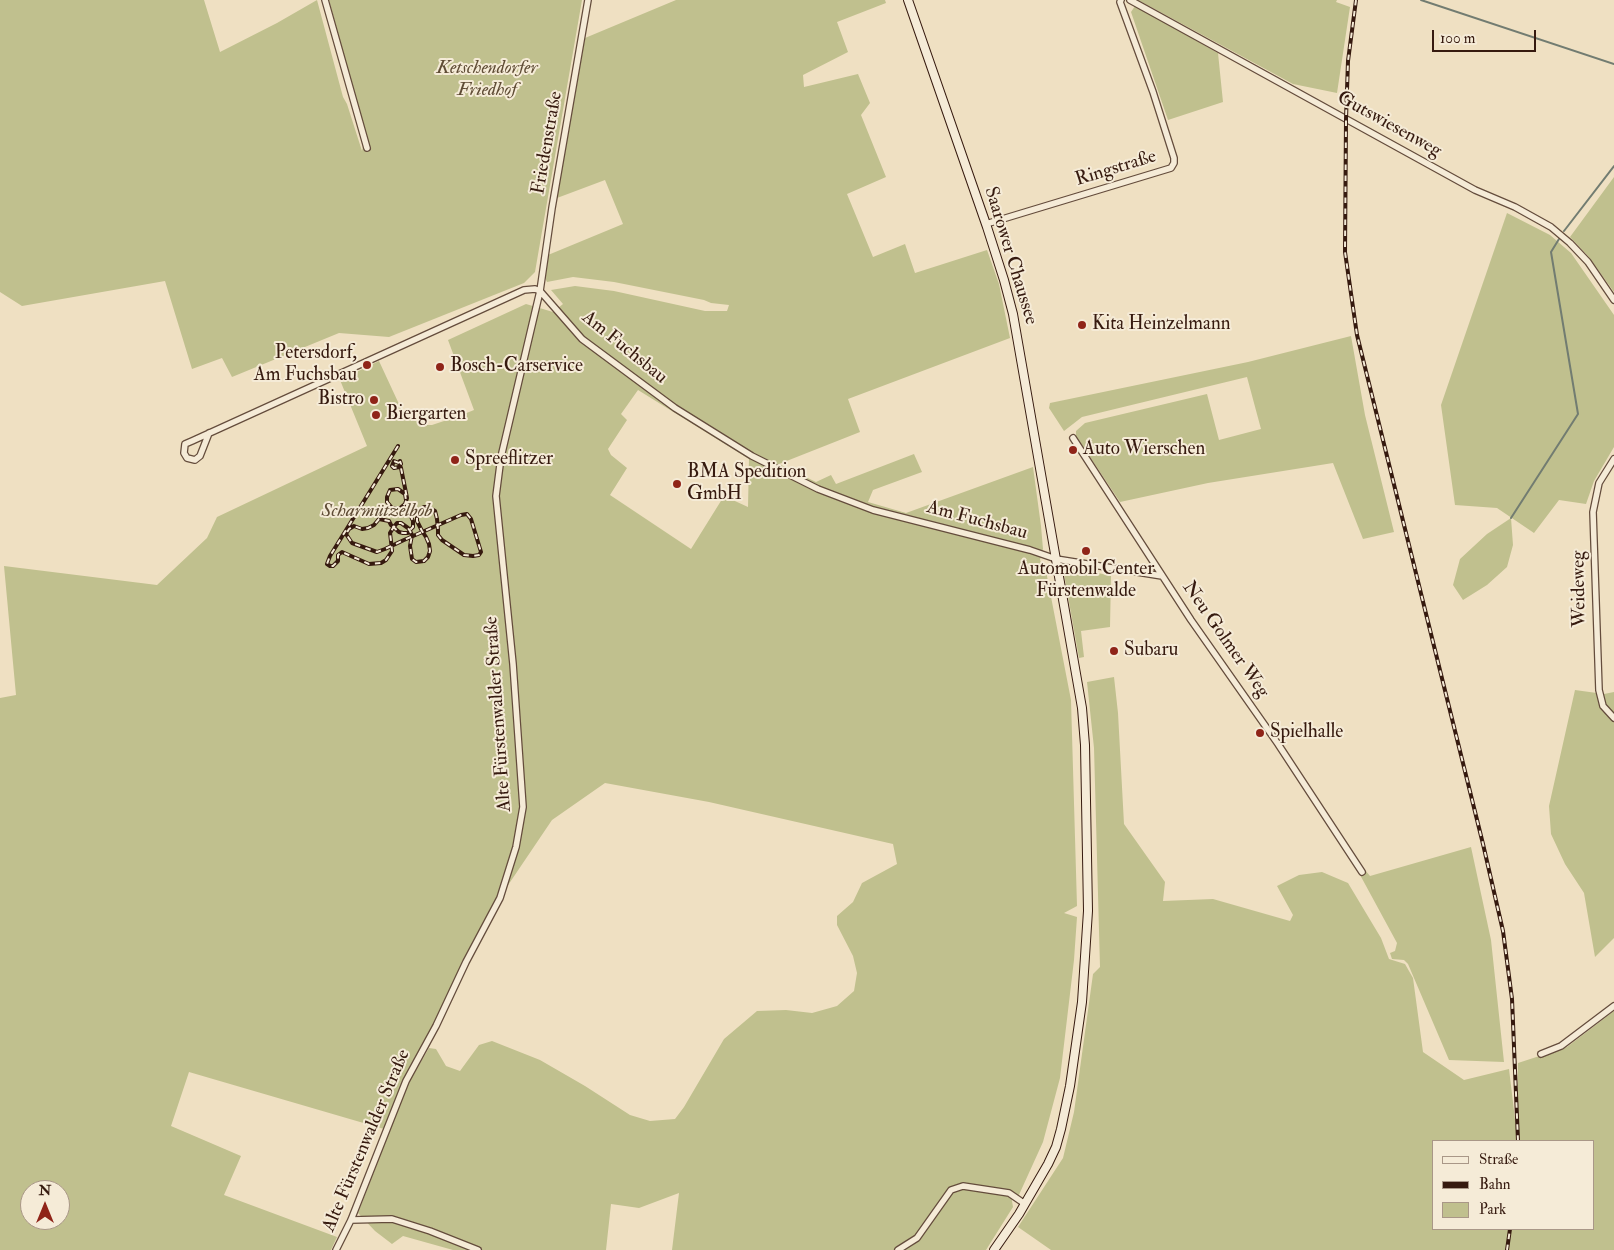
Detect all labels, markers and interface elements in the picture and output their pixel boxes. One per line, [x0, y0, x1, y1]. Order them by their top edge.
scale bar [1434, 20, 1538, 52]
text: 100 m [1440, 29, 1475, 48]
park label: Ketschendorfer Friedhof [437, 58, 537, 102]
street label: Gutswiesenweg [1333, 87, 1445, 163]
street label: Friedenstraße [528, 90, 568, 196]
street label: Ringstraße [1073, 146, 1159, 192]
street label: Saarower Chaussee [978, 184, 1042, 328]
street label: Am Fuchsbau [577, 307, 671, 389]
place label: Kita Heinzelmann [1092, 314, 1230, 336]
marker: Kita Heinzelmann [1076, 319, 1088, 331]
place label: Petersdorf, Am Fuchsbau [254, 343, 357, 387]
place label: Bosch-Carservice [450, 356, 583, 378]
marker: Petersdorf, Am Fuchsbau [361, 359, 373, 371]
marker: Bosch-Carservice [434, 361, 446, 373]
place label: Bistro [318, 389, 364, 411]
marker: Bistro [368, 394, 380, 406]
place label: Biergarten [386, 404, 466, 426]
marker: Biergarten [370, 409, 382, 421]
place label: Auto Wierschen [1083, 439, 1205, 461]
marker: Auto Wierschen [1067, 444, 1079, 456]
place label: Spreeflitzer [465, 449, 553, 471]
marker: Spreeflitzer [449, 454, 461, 466]
place label: BMA Spedition GmbH [687, 462, 806, 506]
marker: BMA Spedition GmbH [671, 478, 683, 490]
street label: Am Fuchsbau [924, 497, 1030, 545]
park label: Scharmützelbob [322, 501, 432, 523]
marker: Automobil Center Fürstenwalde [1080, 545, 1092, 557]
street label: Weideweg [1568, 550, 1592, 628]
place label: Automobil Center Fürstenwalde [1018, 559, 1154, 603]
street label: Neu Golmer Weg [1176, 577, 1274, 703]
street label: Alte Fürstenwalder Straße [481, 615, 517, 813]
place label: Subaru [1124, 640, 1178, 662]
marker: Subaru [1108, 645, 1120, 657]
place label: Spielhalle [1270, 722, 1343, 744]
marker: Spielhalle [1254, 727, 1266, 739]
street label: Alte Fürstenwalder Straße [318, 1046, 416, 1236]
legend [1432, 1140, 1594, 1230]
text: Straße [1479, 1150, 1518, 1169]
text: Bahn [1479, 1175, 1511, 1194]
north arrow [20, 1180, 70, 1230]
text: N [39, 1182, 51, 1199]
text: Park [1479, 1200, 1506, 1219]

